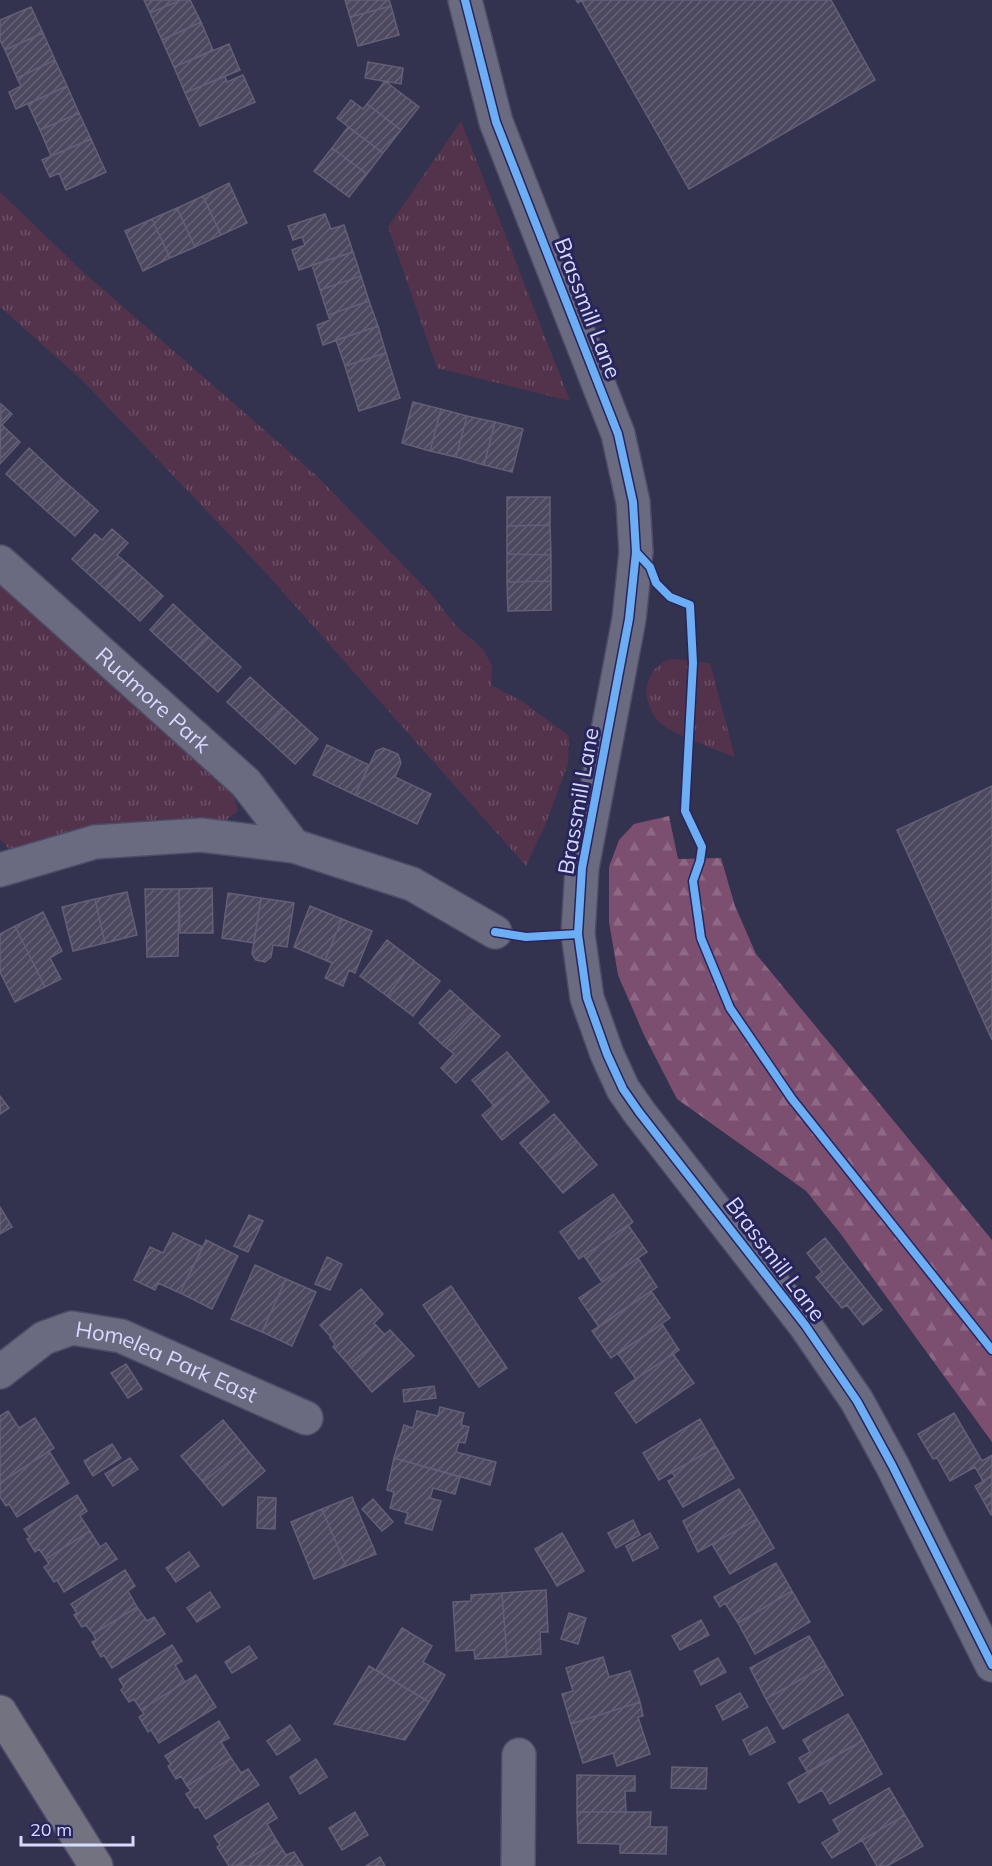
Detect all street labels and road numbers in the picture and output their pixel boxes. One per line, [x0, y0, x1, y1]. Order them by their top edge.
street label: Brassmill Lane [548, 234, 628, 382]
street label: Rudmore Park [90, 641, 217, 759]
street label: Brassmill Lane [551, 725, 605, 877]
street label: Brassmill Lane [720, 1191, 832, 1327]
street label: Homelea Park East [74, 1315, 262, 1409]

